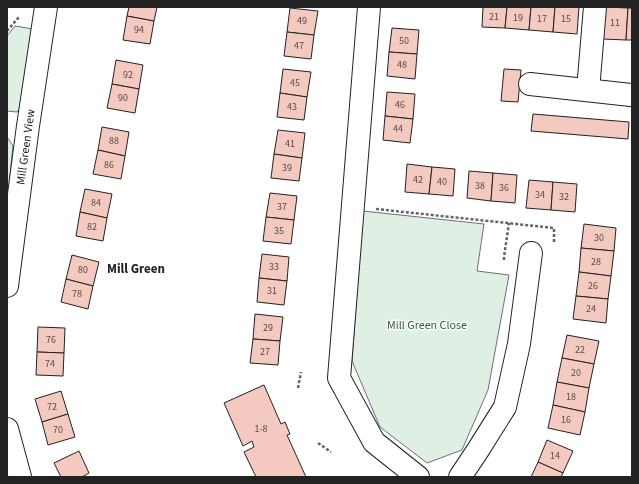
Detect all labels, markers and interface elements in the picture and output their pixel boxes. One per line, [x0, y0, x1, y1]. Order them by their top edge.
house number: 21 [489, 10, 499, 24]
house number: 19 [513, 11, 523, 25]
house number: 17 [537, 12, 547, 26]
house number: 15 [561, 12, 571, 26]
house number: 49 [297, 14, 307, 28]
house number: 11 [610, 16, 620, 30]
house number: 94 [134, 23, 144, 37]
house number: 50 [399, 34, 409, 48]
house number: 47 [294, 39, 304, 53]
house number: 48 [397, 58, 407, 72]
house number: 92 [123, 68, 133, 82]
house number: 45 [290, 76, 300, 90]
house number: 90 [118, 91, 128, 105]
house number: 46 [395, 98, 405, 112]
house number: 43 [287, 100, 297, 114]
street label: Mill Green View [12, 108, 40, 186]
house number: 44 [393, 122, 403, 136]
house number: 88 [109, 134, 119, 148]
house number: 41 [285, 137, 295, 151]
house number: 86 [104, 158, 114, 172]
house number: 39 [282, 161, 292, 175]
house number: 42 [413, 173, 423, 187]
house number: 40 [437, 175, 447, 189]
house number: 38 [475, 179, 485, 193]
house number: 36 [499, 181, 509, 195]
house number: 34 [535, 188, 545, 202]
house number: 32 [559, 190, 569, 204]
house number: 84 [91, 196, 101, 210]
house number: 37 [277, 200, 287, 214]
house number: 82 [87, 220, 97, 234]
house number: 35 [274, 224, 284, 238]
house number: 30 [594, 231, 604, 245]
house number: 28 [591, 255, 601, 269]
district label: Mill Green [107, 260, 165, 278]
house number: 33 [269, 260, 279, 274]
house number: 80 [78, 263, 88, 277]
house number: 26 [588, 279, 598, 293]
house number: 31 [267, 284, 277, 298]
house number: 78 [72, 287, 82, 301]
house number: 24 [586, 302, 596, 316]
park label: Mill Green Close [387, 317, 467, 334]
house number: 29 [263, 321, 273, 335]
house number: 76 [46, 333, 56, 347]
house number: 22 [575, 343, 585, 357]
house number: 27 [260, 345, 270, 359]
house number: 74 [45, 357, 55, 371]
house number: 20 [571, 366, 581, 380]
house number: 18 [566, 390, 576, 404]
house number: 72 [47, 400, 57, 414]
house number: 16 [561, 413, 571, 427]
house number: 1-8 [254, 422, 268, 436]
house number: 70 [53, 423, 63, 437]
house number: 14 [550, 449, 560, 463]

